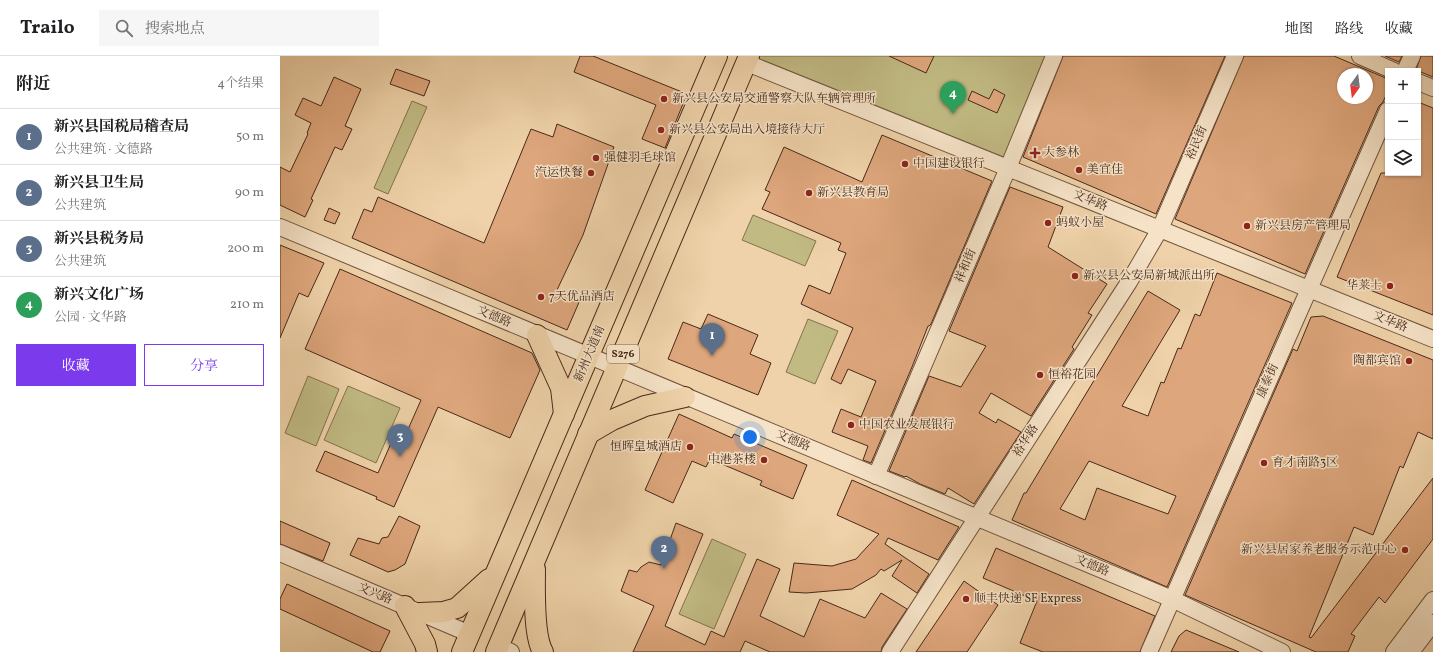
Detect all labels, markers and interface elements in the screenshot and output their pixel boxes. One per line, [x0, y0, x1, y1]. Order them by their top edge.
search box [99, 10, 379, 46]
text: Trailo [20, 15, 75, 41]
icon: search [113, 17, 135, 39]
text: 搜索地点 [145, 19, 205, 40]
text: 地图 [1285, 20, 1313, 39]
text: 路线 [1335, 20, 1363, 39]
text: 收藏 [1385, 20, 1413, 39]
north arrow [1337, 68, 1373, 104]
map controls [1385, 68, 1421, 176]
button: + [1385, 68, 1421, 104]
text: 附近 [16, 73, 50, 96]
text: 4个结果 [217, 75, 264, 93]
pin: 4 [940, 81, 966, 114]
place label: 新兴县公安局交通警察大队车辆管理所 [672, 91, 876, 107]
marker: 新兴县公安局交通警察大队车辆管理所 [659, 94, 669, 104]
button: − [1385, 104, 1421, 140]
text: 新兴县国税局稽查局 [54, 117, 189, 138]
place label: 新兴县公安局出入境接待大厅 [669, 122, 825, 138]
street label: 裕民街 [1183, 122, 1212, 163]
marker: 新兴县公安局出入境接待大厅 [656, 125, 666, 135]
text: 1 [26, 128, 32, 146]
text: 50 m [236, 128, 264, 146]
button: layers [1385, 140, 1421, 176]
text: 公共建筑 · 文德路 [54, 141, 153, 159]
place label: 大参林 [1043, 145, 1080, 161]
marker: 大参林 [1030, 148, 1040, 158]
place label: 强健羽毛球馆 [604, 150, 676, 166]
marker: 强健羽毛球馆 [591, 153, 601, 163]
place label: 中国建设银行 [913, 156, 985, 172]
marker: 中国建设银行 [900, 159, 910, 169]
place label: 美宜佳 [1087, 162, 1123, 178]
place label: 汽运快餐 [535, 165, 583, 181]
marker: 美宜佳 [1074, 165, 1084, 175]
marker: 汽运快餐 [586, 168, 596, 178]
text: 新兴县卫生局 [54, 173, 144, 194]
text: 2 [26, 184, 32, 202]
text: 90 m [235, 184, 264, 202]
place label: 新兴县教育局 [817, 185, 889, 201]
street label: 文华路 [1070, 187, 1110, 215]
marker: 新兴县教育局 [804, 188, 814, 198]
text: 公共建筑 [54, 197, 106, 215]
place label: 蚂蚁小屋 [1056, 215, 1104, 231]
marker: 蚂蚁小屋 [1043, 218, 1053, 228]
place label: 新兴县房产管理局 [1255, 218, 1351, 234]
marker: 新兴县房产管理局 [1242, 221, 1252, 231]
text: 新兴县税务局 [54, 229, 144, 250]
text: 3 [26, 240, 32, 258]
text: 200 m [227, 240, 264, 258]
street label: 祥和街 [952, 245, 981, 286]
text: 公共建筑 [54, 253, 106, 271]
place label: 新兴县公安局新城派出所 [1083, 268, 1215, 284]
marker: 新兴县公安局新城派出所 [1070, 271, 1080, 281]
place label: 华莱士 [1346, 278, 1382, 294]
marker: 华莱士 [1385, 281, 1395, 291]
text: 新兴文化广场 [54, 285, 144, 306]
place label: 7天优品酒店 [549, 289, 615, 305]
marker: 7天优品酒店 [536, 292, 546, 302]
text: 4 [25, 296, 33, 314]
text: 210 m [230, 296, 264, 314]
street label: 文德路 [474, 303, 514, 331]
street label: 文华路 [1370, 308, 1410, 336]
text: 公园 · 文华路 [54, 309, 127, 327]
street label: 新州大道南 [571, 323, 609, 385]
pin: 1 [699, 323, 725, 356]
button: 收藏 [16, 344, 136, 386]
button: 分享 [144, 344, 264, 386]
road number: S276 [607, 345, 639, 363]
place label: 陶都宾馆 [1353, 353, 1401, 369]
marker: 陶都宾馆 [1404, 356, 1414, 366]
street label: 康泰街 [1253, 360, 1283, 401]
place label: 恒裕花园 [1048, 367, 1096, 383]
marker: 恒裕花园 [1035, 370, 1045, 380]
place label: 中国农业发展银行 [859, 417, 955, 433]
marker: 中国农业发展银行 [846, 420, 856, 430]
street label: 裕华路 [1009, 422, 1043, 460]
pin: 3 [387, 424, 413, 457]
your location [740, 427, 760, 447]
street label: 文德路 [773, 427, 813, 455]
place label: 恒晖皇城酒店 [610, 439, 682, 455]
marker: 恒晖皇城酒店 [685, 442, 695, 452]
place label: 中港茶楼 [708, 452, 756, 468]
marker: 中港茶楼 [759, 455, 769, 465]
place label: 育才南路3区 [1272, 455, 1338, 471]
marker: 育才南路3区 [1259, 458, 1269, 468]
pin: 2 [651, 536, 677, 569]
place label: 新兴县居家养老服务示范中心 [1241, 542, 1397, 558]
marker: 新兴县居家养老服务示范中心 [1400, 545, 1410, 555]
street label: 文德路 [1072, 552, 1112, 580]
street label: 文兴路 [355, 580, 395, 608]
place label: 顺丰快递 SF Express [974, 591, 1082, 607]
marker: 顺丰快递 SF Express [961, 594, 971, 604]

